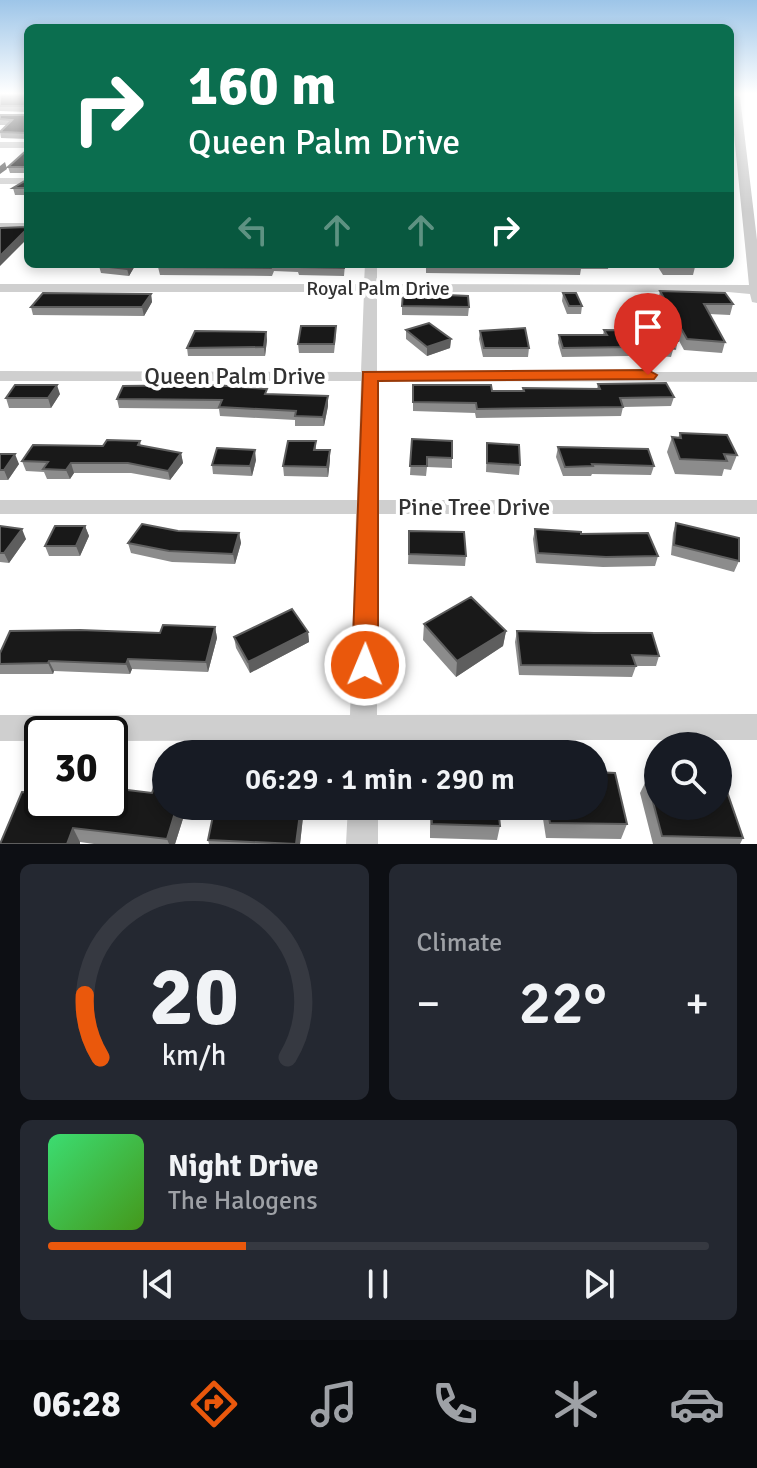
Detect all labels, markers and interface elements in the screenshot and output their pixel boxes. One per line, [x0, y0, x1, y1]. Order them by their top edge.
text: 160 m [188, 51, 336, 120]
icon: right [56, 56, 160, 160]
text: Queen Palm Drive [188, 120, 460, 165]
icon: left [231, 208, 275, 252]
icon: ahead [315, 208, 359, 252]
icon: ahead [399, 208, 443, 252]
icon: right [483, 208, 527, 252]
street label: Royal Palm Drive [306, 276, 450, 301]
pin [614, 293, 682, 375]
icon: arrive [626, 305, 670, 349]
street label: Queen Palm Drive [144, 361, 326, 391]
street label: Pine Tree Drive [398, 492, 550, 522]
position arrow [323, 623, 407, 707]
speed limit sign: 30 [24, 716, 128, 820]
map controls [644, 732, 732, 820]
button: search [644, 732, 732, 820]
text: 06:29 · 1 min · 290 m [245, 761, 515, 798]
text: Climate [417, 927, 502, 959]
text: 20 [149, 946, 239, 1048]
text: 22° [519, 967, 607, 1041]
text: − [417, 977, 440, 1031]
text: + [685, 977, 709, 1031]
text: km/h [162, 1038, 227, 1073]
text: Night Drive [168, 1148, 318, 1185]
text: The Halogens [168, 1185, 318, 1217]
icon: previous [136, 1262, 180, 1306]
icon: pause [356, 1262, 400, 1306]
icon: next [577, 1262, 621, 1306]
icon: directions [186, 1376, 242, 1432]
icon: music [306, 1376, 362, 1432]
icon: phone [427, 1376, 483, 1432]
icon: climate [548, 1376, 604, 1432]
icon: car [669, 1376, 725, 1432]
text: 06:28 [32, 1382, 121, 1427]

